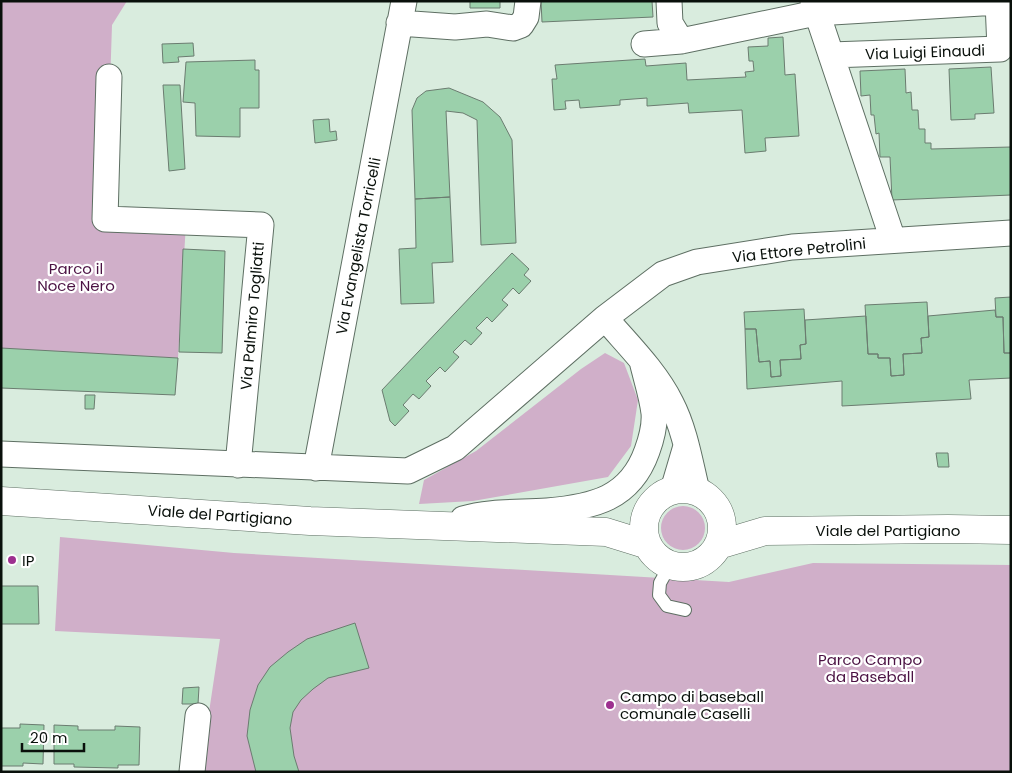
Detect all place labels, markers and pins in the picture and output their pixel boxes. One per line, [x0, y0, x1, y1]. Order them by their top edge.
place label: IP [22, 550, 35, 571]
marker: IP [6, 554, 18, 566]
place label: Campo di baseball comunale Caselli [620, 686, 764, 724]
marker: Campo di baseball comunale Caselli [604, 699, 616, 711]

